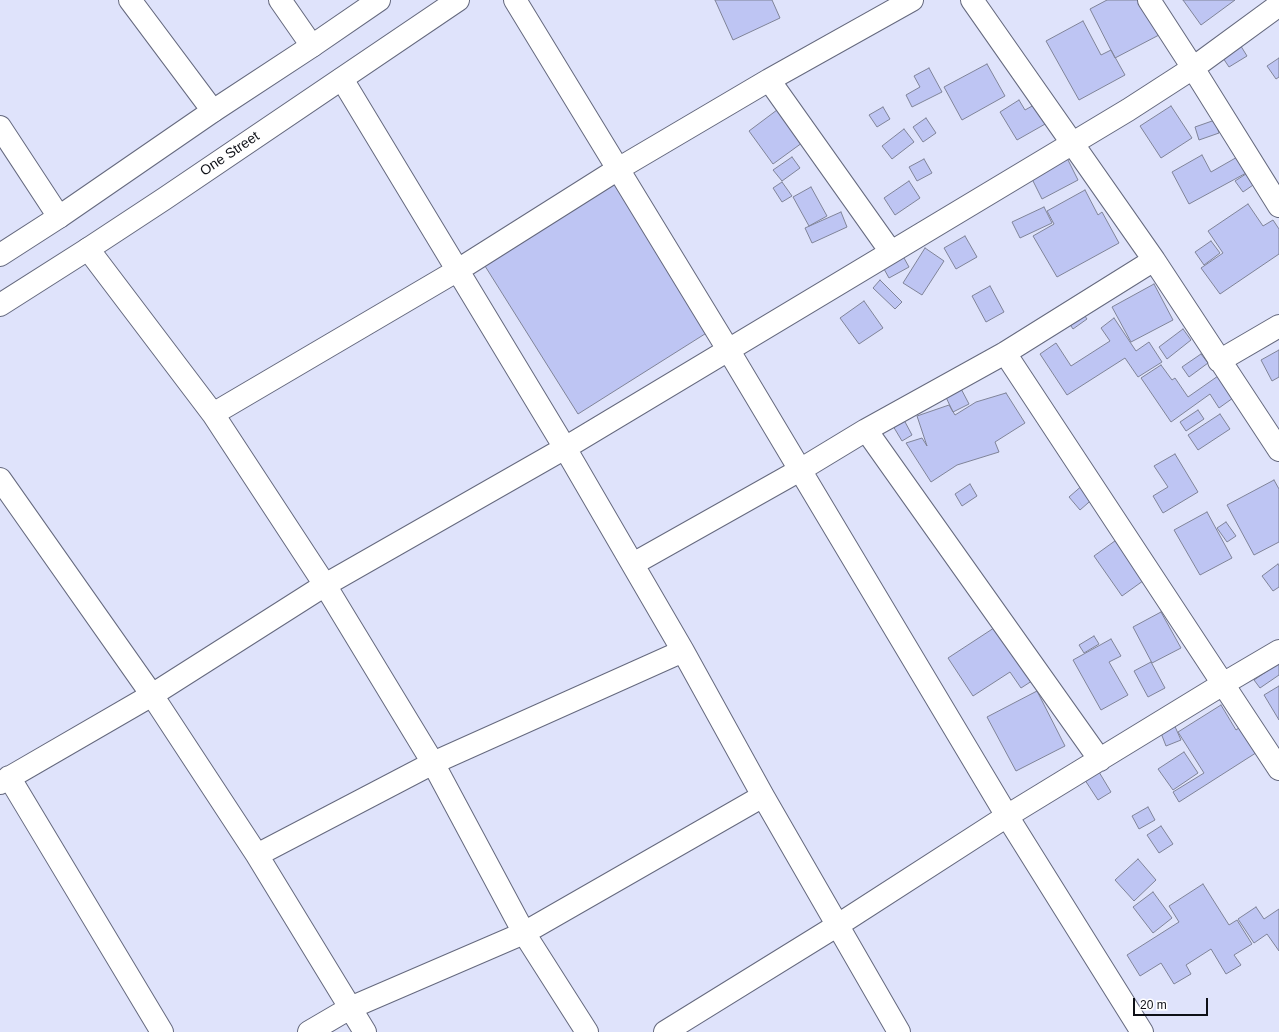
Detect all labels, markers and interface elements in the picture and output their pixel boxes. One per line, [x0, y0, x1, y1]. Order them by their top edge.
street label: One Street [197, 128, 263, 180]
scale bar [1135, 990, 1210, 1016]
text: 20 m [1140, 998, 1167, 1012]

